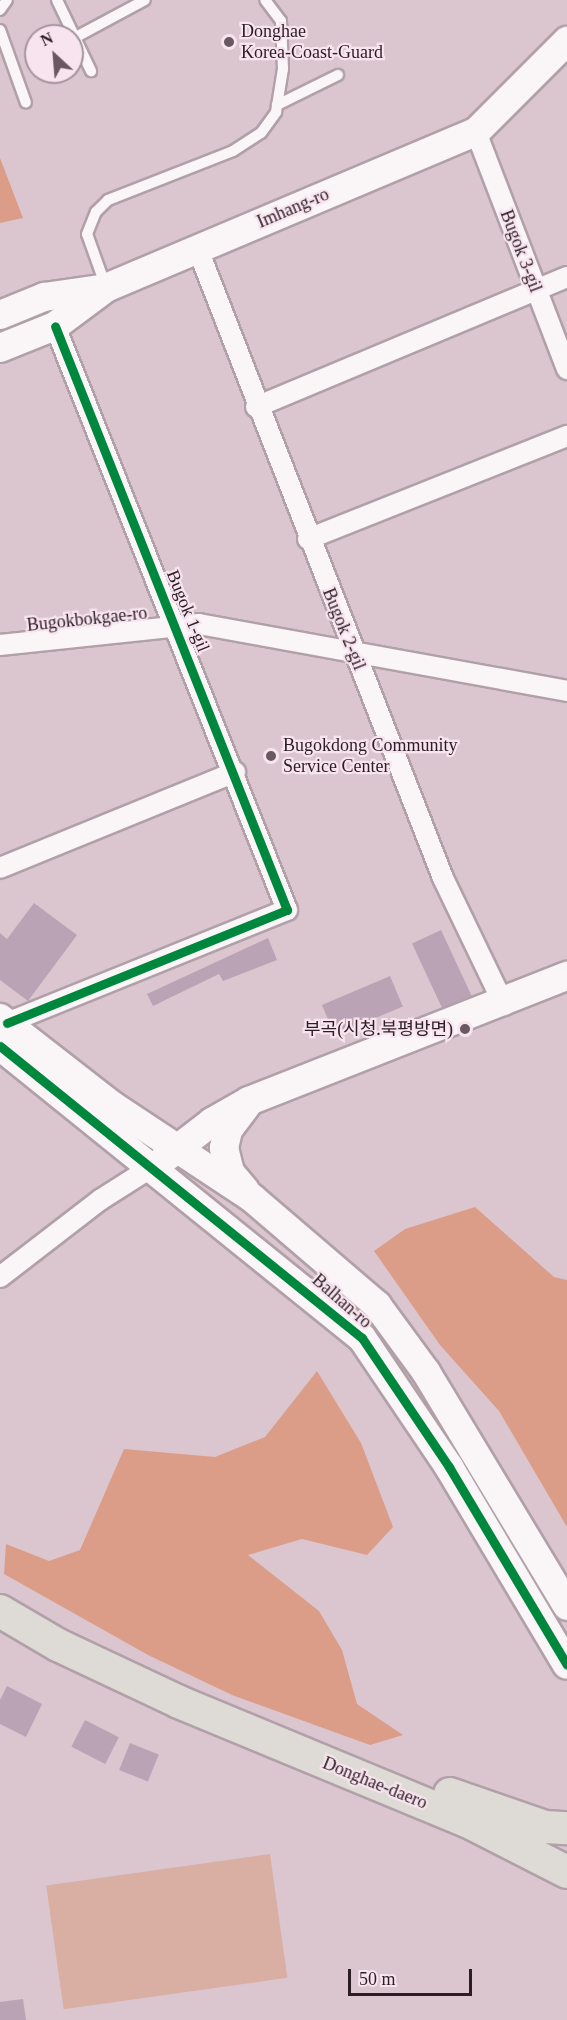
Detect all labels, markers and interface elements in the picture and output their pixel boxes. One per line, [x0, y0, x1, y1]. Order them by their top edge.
place label: Donghae Korea-Coast-Guard [241, 21, 383, 63]
north arrow [24, 24, 84, 84]
text: N [38, 29, 56, 49]
marker: Donghae Korea-Coast-Guard [222, 35, 236, 49]
street label: Imhang-ro [254, 183, 332, 233]
street label: Bugok 3-gil [495, 207, 547, 295]
street label: Bugok 1-gil [162, 567, 214, 655]
street label: Bugok 2-gil [318, 585, 370, 673]
street label: Bugokbokgae-ro [26, 602, 148, 636]
place label: Bugokdong Community Service Center [283, 735, 458, 777]
marker: Bugokdong Community Service Center [264, 749, 278, 763]
place label: 부곡(시청.북평방면) [304, 1018, 453, 1040]
marker: 부곡(시청.북평방면) [458, 1022, 472, 1036]
street label: Balhan-ro [308, 1269, 376, 1333]
street label: Donghae-daero [320, 1752, 430, 1814]
scale bar [351, 1957, 476, 1995]
text: 50 m [359, 1969, 396, 1989]

